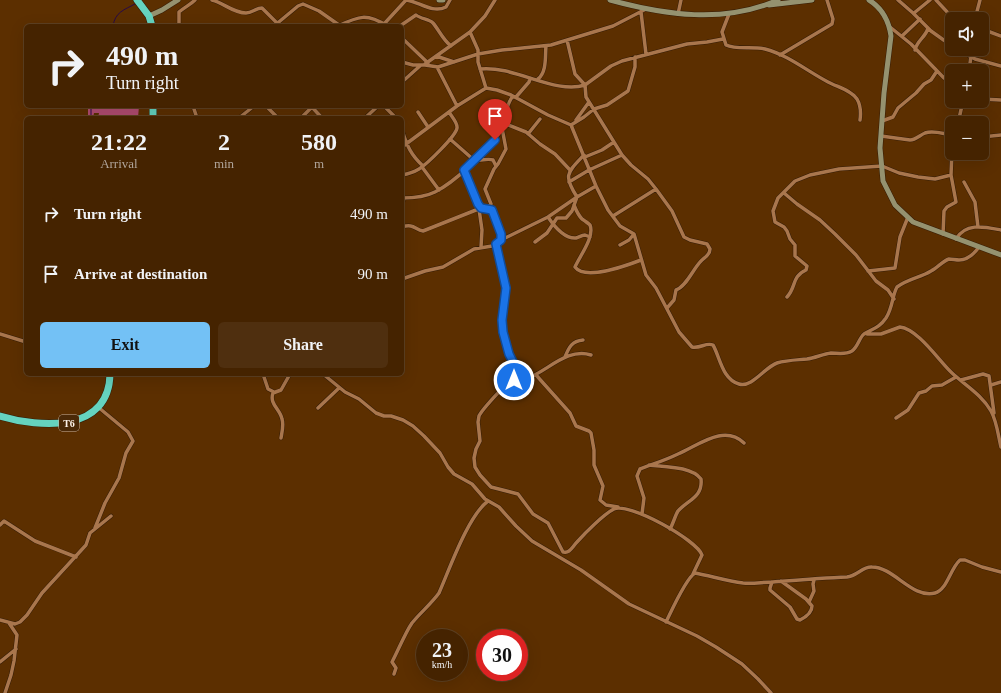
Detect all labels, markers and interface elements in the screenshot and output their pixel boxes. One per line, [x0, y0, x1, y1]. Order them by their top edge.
map controls [945, 12, 989, 160]
button: sound [945, 12, 989, 56]
icon: right [40, 40, 92, 92]
text: 490 m [106, 40, 178, 71]
button: + [945, 64, 989, 108]
text: Turn right [106, 73, 179, 93]
pin [478, 99, 512, 140]
icon: arrive [484, 105, 506, 127]
button: − [945, 116, 989, 160]
text: 21:22 [91, 129, 147, 155]
text: 2 [218, 129, 230, 155]
text: 580 [301, 129, 337, 155]
text: Arrival [100, 156, 138, 171]
text: min [214, 156, 234, 171]
text: m [314, 156, 324, 171]
icon: right [40, 203, 62, 225]
text: Turn right [74, 206, 141, 222]
text: 490 m [350, 206, 388, 222]
icon: arrive [40, 263, 62, 285]
text: Arrive at destination [74, 266, 207, 282]
text: 90 m [358, 266, 388, 282]
button: Exit [40, 322, 210, 368]
button: Share [218, 322, 388, 368]
position arrow [493, 359, 535, 401]
road number: T6 [59, 415, 79, 431]
speed limit sign: 30 [476, 629, 528, 681]
text: 23 [432, 639, 452, 661]
text: km/h [432, 659, 452, 670]

